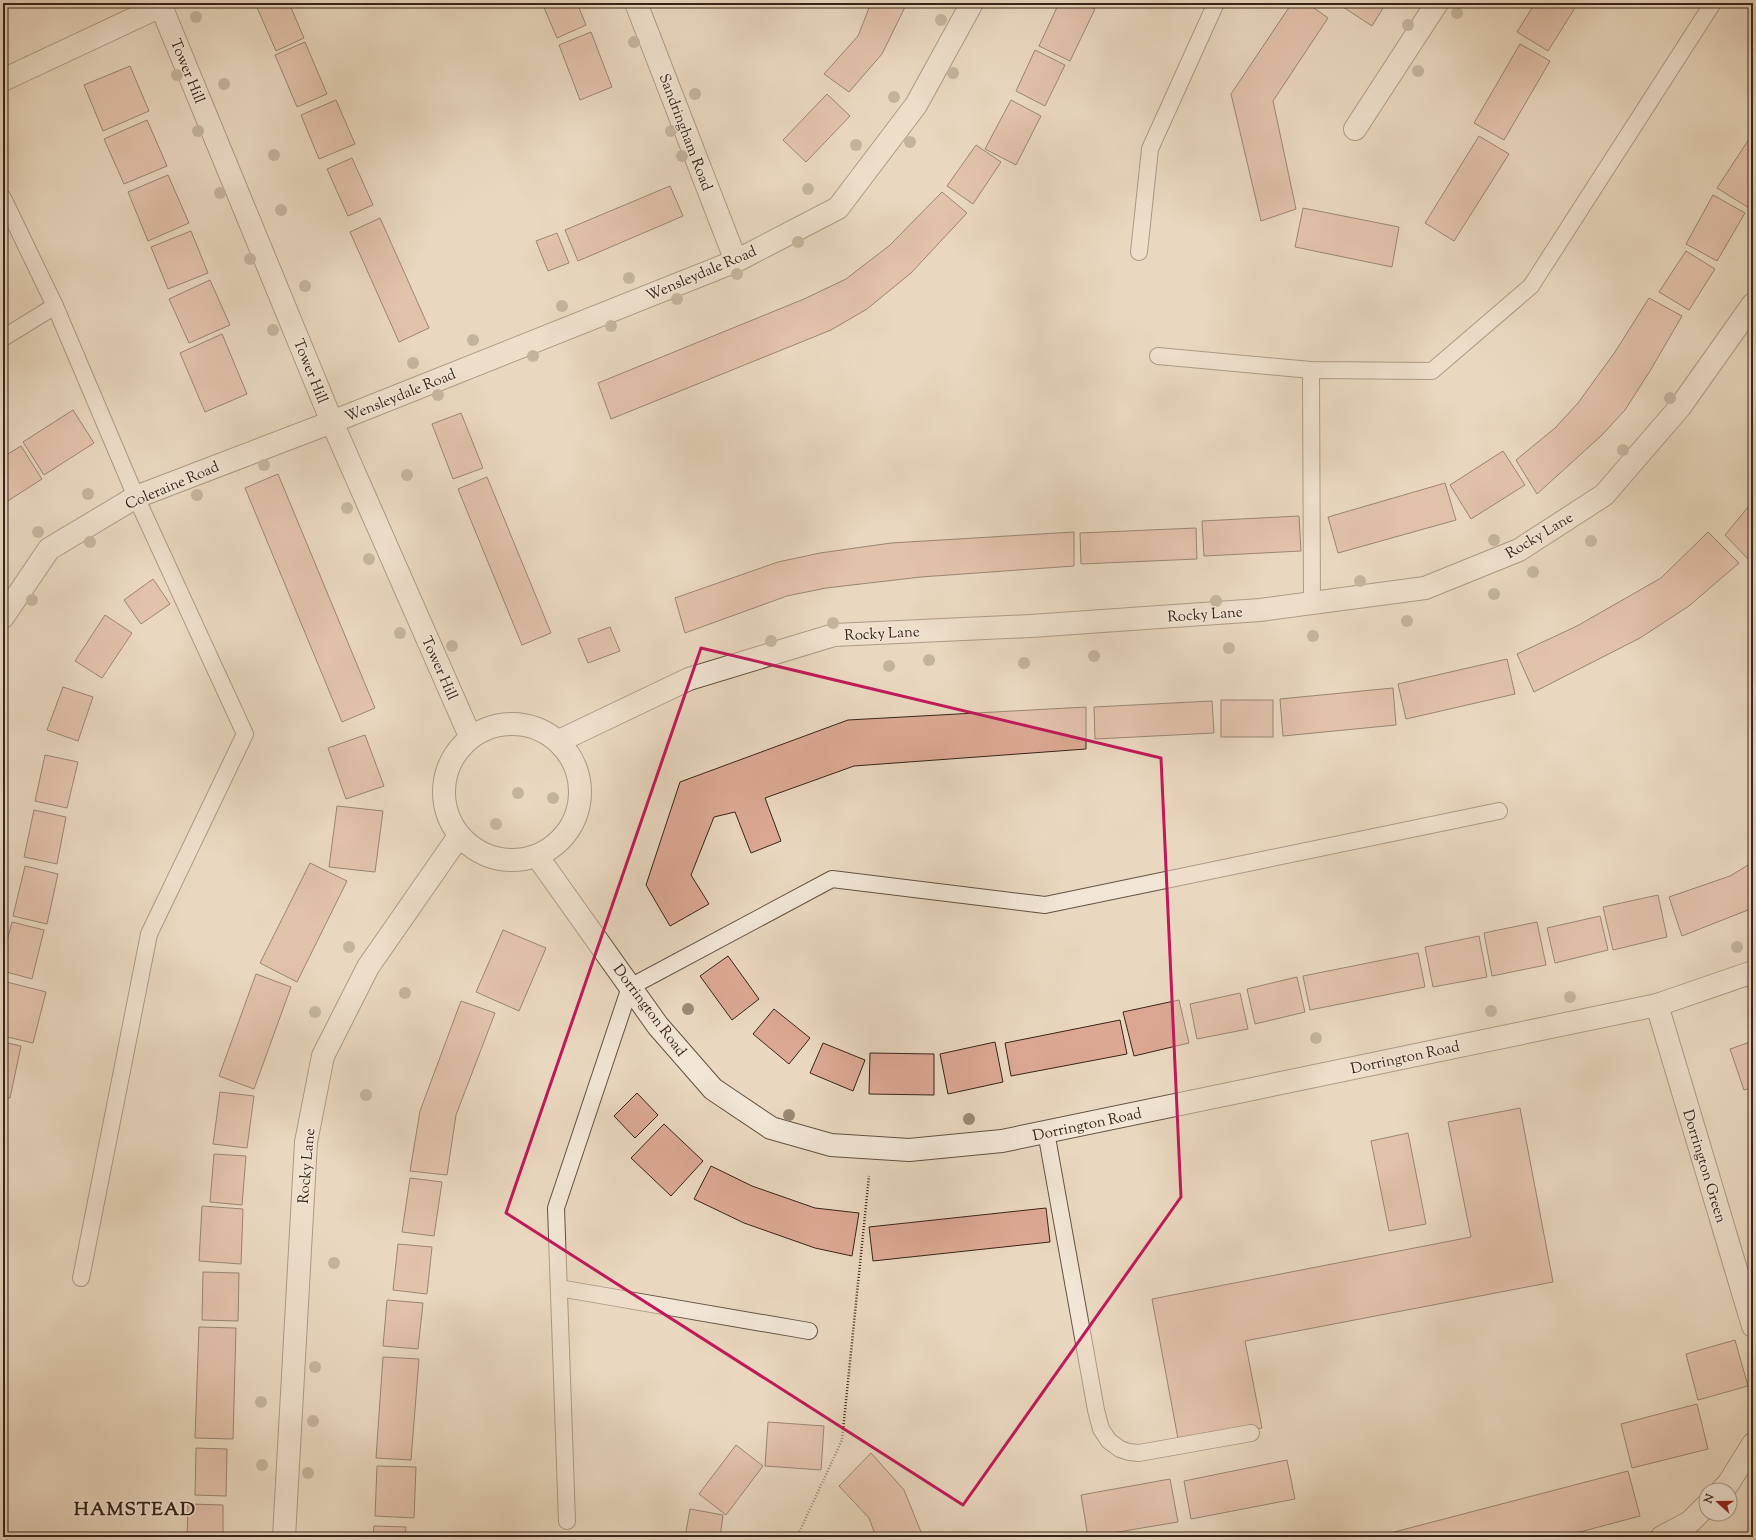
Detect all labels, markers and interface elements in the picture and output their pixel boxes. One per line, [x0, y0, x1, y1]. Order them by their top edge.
street label: Tower Hill [164, 36, 209, 107]
street label: Sandringham Road [653, 71, 717, 195]
street label: Wensleydale Road [643, 241, 761, 307]
street label: Tower Hill [287, 336, 332, 407]
street label: Wensleydale Road [342, 364, 460, 428]
street label: Coleraine Road [122, 457, 223, 516]
street label: Rocky Lane [1502, 508, 1578, 565]
street label: Rocky Lane [1167, 602, 1243, 629]
street label: Rocky Lane [844, 622, 920, 647]
street label: Tower Hill [415, 633, 462, 704]
street label: Dorrington Road [607, 960, 691, 1062]
street label: Dorrington Road [1349, 1037, 1462, 1080]
street label: Dorrington Road [1031, 1104, 1144, 1147]
street label: Dorrington Green [1676, 1107, 1731, 1226]
street label: Rocky Lane [294, 1128, 321, 1205]
north arrow [1698, 1482, 1738, 1522]
text: N [1700, 1492, 1719, 1507]
district label: HAMSTEAD [74, 1497, 196, 1524]

